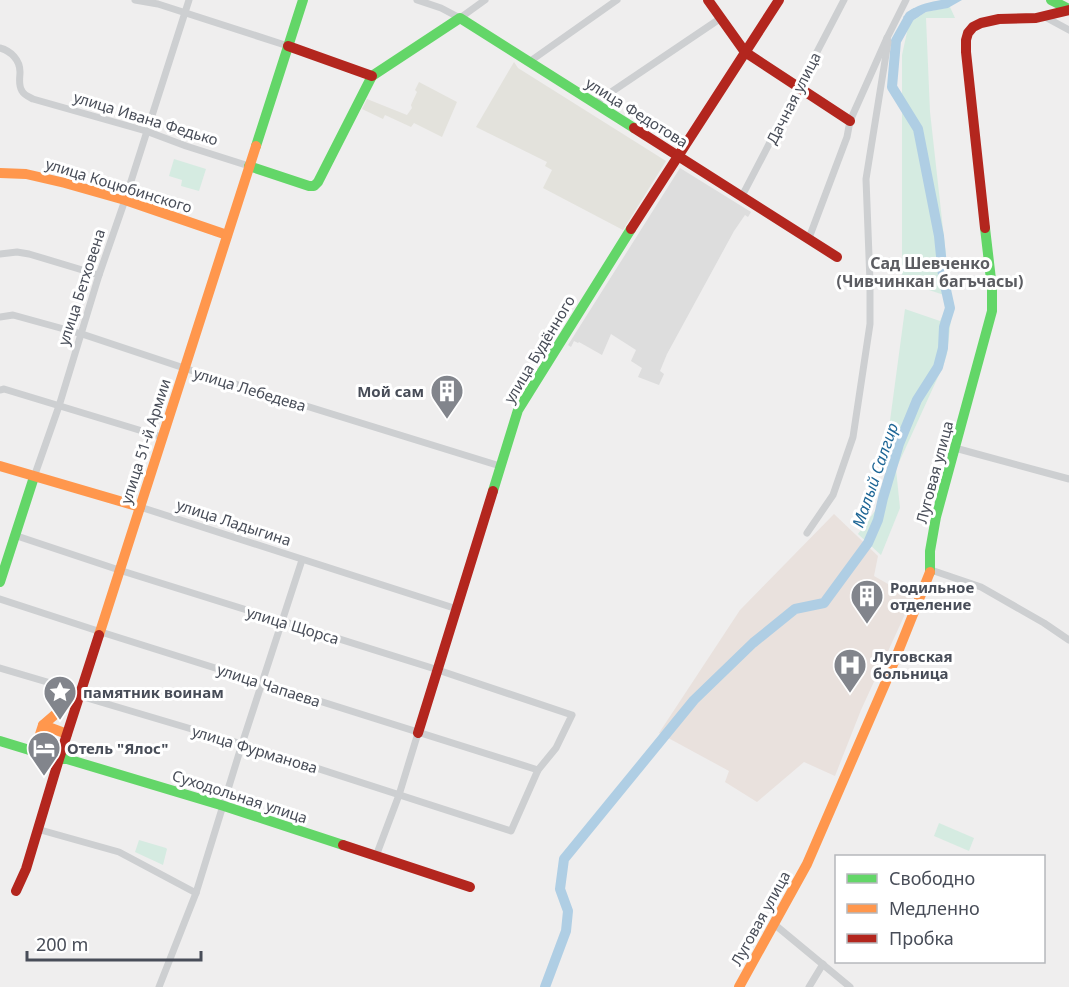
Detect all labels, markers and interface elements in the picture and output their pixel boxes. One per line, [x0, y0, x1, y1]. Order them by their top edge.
street label: Дачная улица [761, 49, 825, 147]
street label: улица Федотова [582, 72, 692, 152]
street label: улица Ивана Федько [71, 86, 221, 150]
street label: улица Коцюбинского [43, 153, 195, 217]
street label: улица Бетховена [53, 226, 109, 348]
district label: Сад Шевченко (Чивчинкан багъчасы) [837, 252, 1023, 292]
street label: улица Будённого [499, 291, 579, 407]
street label: улица Лебедева [191, 362, 309, 416]
building icon: Мой сам [429, 373, 465, 420]
street label: улица 51-й Армии [115, 376, 175, 506]
place label: Мой сам [357, 381, 424, 401]
street label: Луговая улица [911, 419, 957, 525]
water label: Малый Салгир [847, 420, 903, 530]
street label: улица Ладыгина [174, 494, 294, 550]
place label: Родильное отделение [890, 577, 974, 614]
building icon: Родильное отделение [849, 578, 885, 625]
street label: улица Щорса [244, 601, 342, 649]
place label: Луговская больница [873, 646, 953, 683]
hospital icon: Луговская больница [832, 647, 868, 694]
street label: улица Чапаева [215, 659, 323, 711]
place icon: памятник воинам [42, 674, 78, 721]
place label: памятник воинам [83, 682, 224, 702]
street label: улица Фурманова [190, 720, 320, 778]
hotel icon: Отель "Ялос" [26, 730, 62, 777]
place label: Отель "Ялос" [67, 738, 168, 758]
street label: Суходольная улица [170, 765, 310, 827]
legend [835, 855, 1045, 963]
text: Свободно [889, 866, 975, 890]
street label: Луговая улица [726, 867, 794, 969]
text: Медленно [889, 896, 980, 920]
scale bar [27, 924, 201, 962]
text: Пробка [889, 926, 954, 950]
text: 200 m [36, 932, 88, 956]

